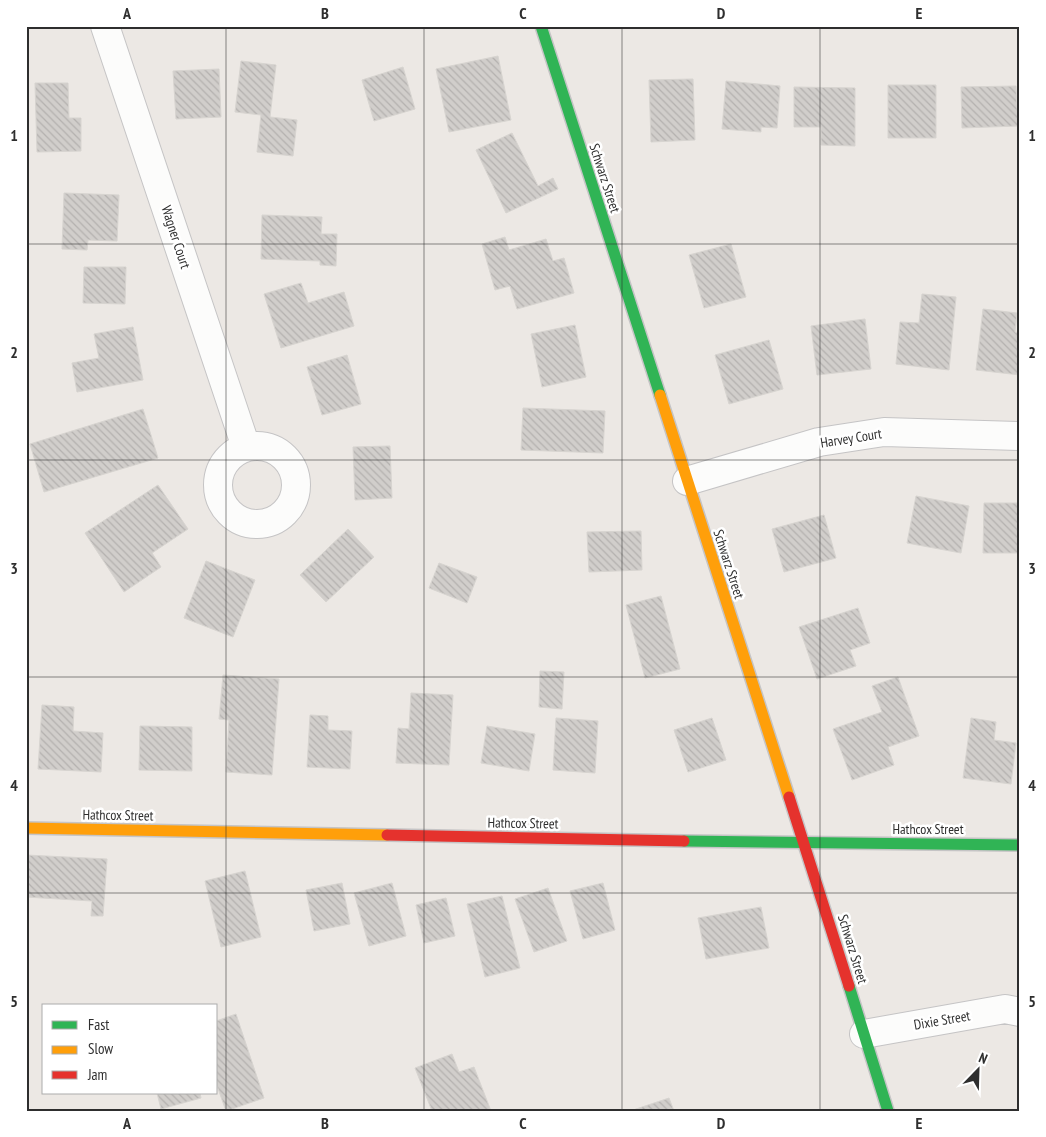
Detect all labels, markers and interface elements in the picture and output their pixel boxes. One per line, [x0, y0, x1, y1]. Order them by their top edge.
text: A [122, 3, 132, 23]
text: B [321, 3, 329, 23]
text: C [519, 3, 527, 23]
text: D [717, 3, 726, 23]
text: E [916, 3, 923, 23]
text: 1 [10, 125, 18, 145]
text: 1 [1028, 125, 1036, 145]
street label: Schwarz Street [585, 141, 625, 215]
street label: Wagner Court [157, 203, 195, 271]
text: 2 [10, 342, 18, 362]
text: 2 [1028, 342, 1036, 362]
street label: Harvey Court [819, 424, 883, 452]
street label: Schwarz Street [709, 527, 749, 601]
text: 3 [10, 558, 18, 578]
text: 3 [1028, 558, 1036, 578]
text: 4 [10, 775, 18, 795]
text: 4 [1028, 775, 1036, 795]
street label: Hathcox Street [82, 805, 154, 825]
street label: Hathcox Street [487, 813, 559, 833]
street label: Hathcox Street [892, 820, 964, 838]
street label: Schwarz Street [834, 912, 872, 986]
text: 5 [10, 991, 18, 1011]
text: 5 [1028, 991, 1036, 1011]
legend [42, 1004, 218, 1094]
street label: Dixie Street [912, 1006, 972, 1034]
text: Fast [88, 1015, 109, 1034]
text: Slow [88, 1039, 113, 1058]
north arrow [954, 1044, 1004, 1094]
text: N [976, 1048, 990, 1068]
text: Jam [87, 1065, 107, 1084]
text: A [122, 1113, 132, 1133]
text: B [321, 1113, 329, 1133]
text: C [519, 1113, 527, 1133]
text: D [717, 1113, 726, 1133]
text: E [916, 1113, 923, 1133]

